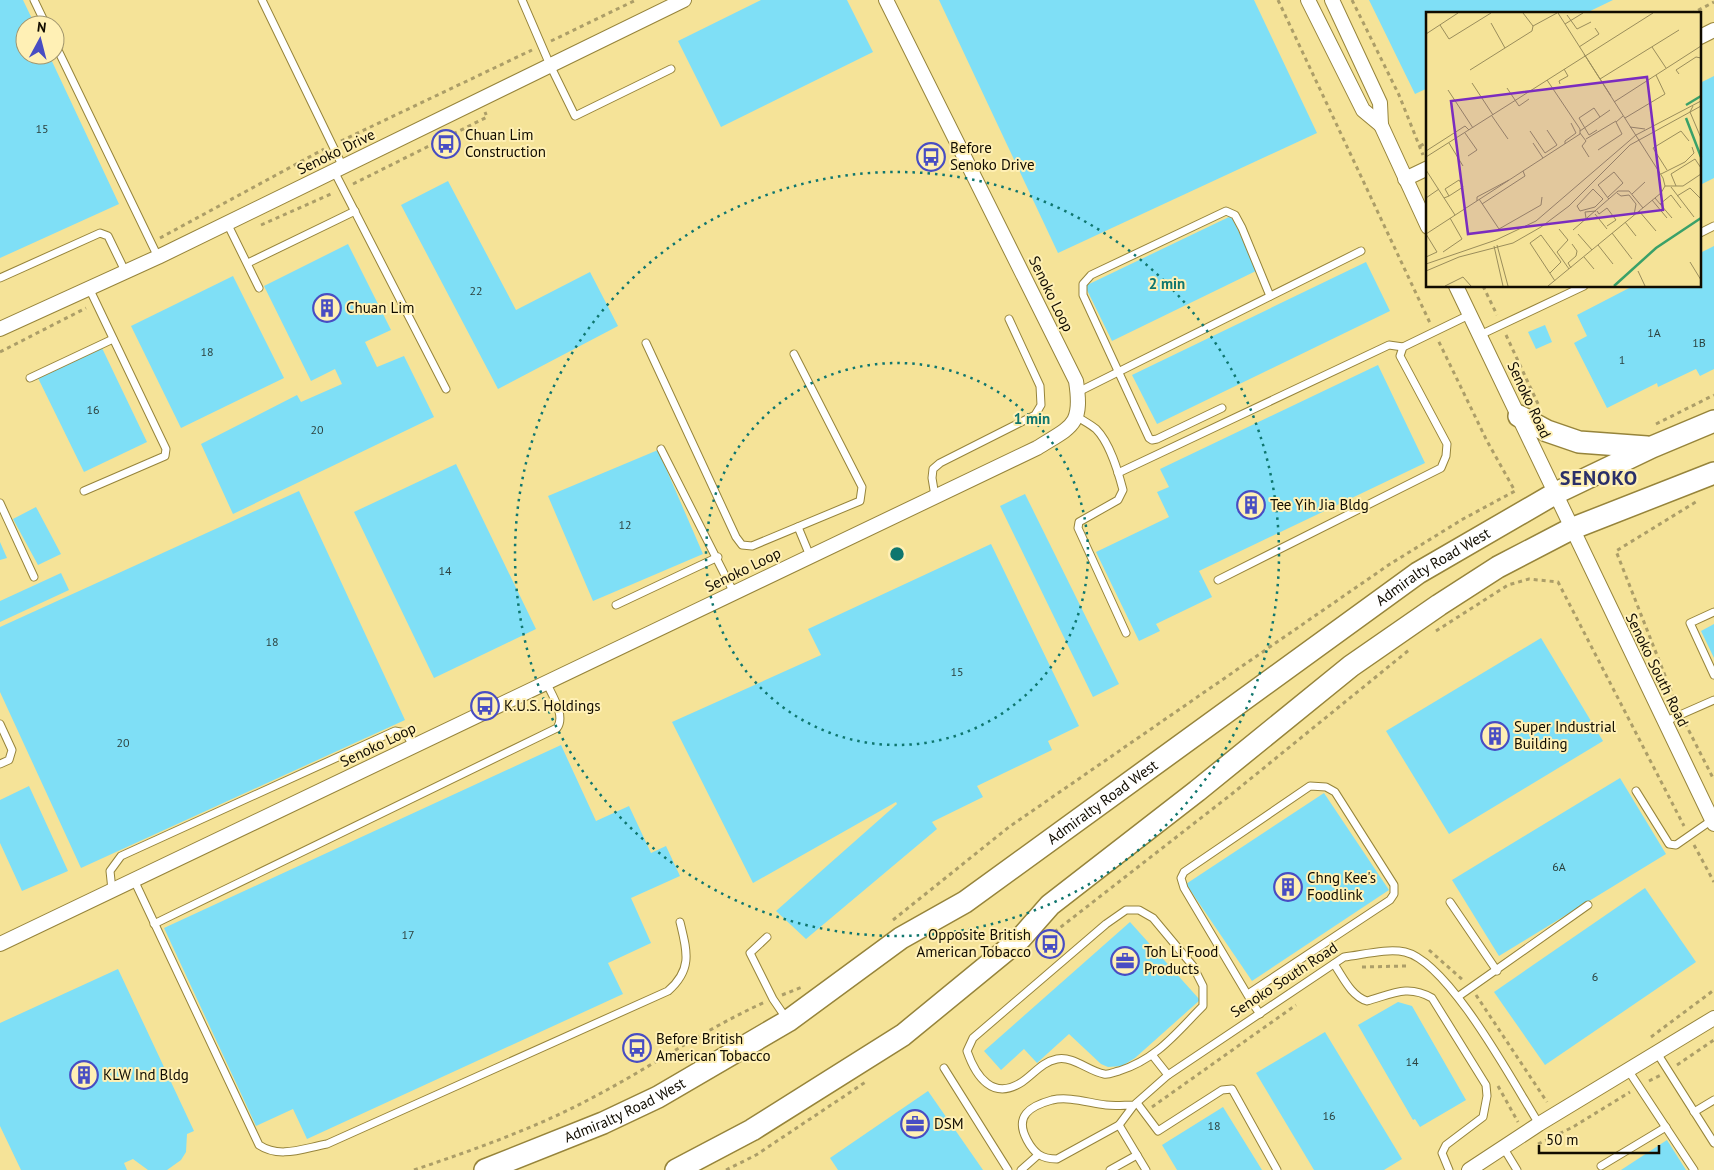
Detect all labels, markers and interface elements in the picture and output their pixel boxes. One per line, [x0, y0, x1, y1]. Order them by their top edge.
inset map [1426, 12, 1702, 288]
north arrow [15, 15, 65, 65]
text: N [36, 18, 47, 37]
house number: 15 [35, 121, 49, 136]
street label: Senoko Drive [294, 124, 378, 179]
place label: Chuan Lim Construction [465, 125, 546, 161]
bus stop icon: Chuan Lim Construction [431, 129, 461, 159]
place label: Before Senoko Drive [950, 138, 1035, 174]
bus stop icon: Before Senoko Drive [916, 142, 946, 172]
street label: Senoko Loop [1025, 253, 1078, 335]
text: 2 min [1149, 274, 1185, 293]
house number: 22 [469, 283, 483, 298]
building icon: Chuan Lim [312, 293, 342, 323]
place label: Chuan Lim [346, 298, 414, 317]
house number: 1A [1647, 325, 1661, 340]
house number: 1B [1692, 335, 1706, 350]
house number: 18 [200, 344, 214, 359]
house number: 1 [1619, 352, 1625, 367]
street label: Senoko Road [1503, 358, 1556, 441]
house number: 16 [86, 402, 100, 417]
text: 1 min [1014, 409, 1050, 428]
house number: 20 [310, 422, 324, 437]
district label: SENOKO [1560, 465, 1638, 491]
building icon: Tee Yih Jia Bldg [1236, 490, 1266, 520]
place label: Tee Yih Jia Bldg [1270, 495, 1369, 514]
house number: 12 [618, 517, 632, 532]
street label: Admiralty Road West [1372, 523, 1493, 610]
street label: Senoko Loop [702, 543, 784, 596]
centre of rings [888, 545, 906, 563]
house number: 14 [438, 563, 452, 578]
street label: Senoko South Road [1622, 610, 1693, 730]
house number: 18 [265, 634, 279, 649]
house number: 15 [950, 664, 964, 679]
bus stop icon: K.U.S. Holdings [470, 691, 500, 721]
place label: K.U.S. Holdings [504, 696, 601, 715]
place label: Super Industrial Building [1514, 717, 1617, 753]
street label: Senoko Loop [337, 718, 419, 771]
building icon: Super Industrial Building [1480, 721, 1510, 751]
house number: 20 [116, 735, 130, 750]
street label: Admiralty Road West [1043, 755, 1161, 848]
house number: 6A [1552, 859, 1566, 874]
place label: Chng Kee's Foodlink [1307, 868, 1376, 904]
building icon: Chng Kee's Foodlink [1273, 872, 1303, 902]
place label: Opposite British American Tobacco [916, 925, 1031, 961]
house number: 17 [401, 927, 415, 942]
bus stop icon: Opposite British American Tobacco [1035, 929, 1065, 959]
street label: Senoko South Road [1227, 938, 1341, 1021]
place label: Toh Li Food Products [1144, 942, 1218, 978]
office icon: Toh Li Food Products [1110, 946, 1140, 976]
house number: 6 [1592, 969, 1598, 984]
place label: Before British American Tobacco [656, 1029, 771, 1065]
bus stop icon: Before British American Tobacco [622, 1033, 652, 1063]
house number: 14 [1405, 1054, 1419, 1069]
building icon: KLW Ind Bldg [69, 1060, 99, 1090]
place label: KLW Ind Bldg [103, 1065, 189, 1084]
street label: Admiralty Road West [561, 1073, 689, 1147]
house number: 16 [1322, 1108, 1336, 1123]
office icon: DSM [900, 1109, 930, 1139]
place label: DSM [934, 1114, 964, 1133]
house number: 18 [1207, 1118, 1221, 1133]
scale bar [1539, 1122, 1659, 1154]
text: 50 m [1546, 1130, 1579, 1149]

